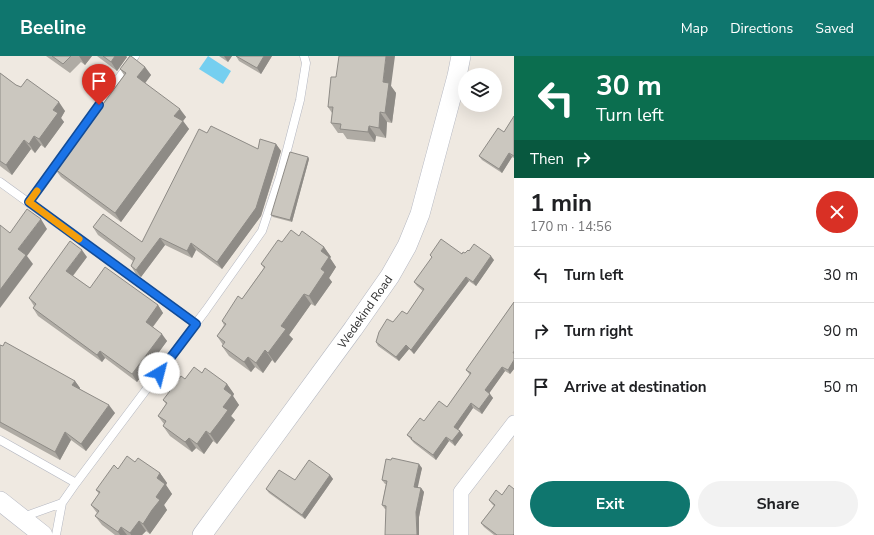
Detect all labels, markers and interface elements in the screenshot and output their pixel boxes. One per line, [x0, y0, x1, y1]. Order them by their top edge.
text: Beeline [20, 15, 86, 41]
text: Map [681, 19, 708, 38]
text: Directions [730, 19, 793, 38]
text: Saved [815, 19, 854, 38]
pin [82, 64, 116, 105]
text: 30 m [596, 67, 662, 105]
map controls [458, 68, 502, 112]
button: layers [458, 68, 502, 112]
icon: arrive [88, 70, 110, 92]
icon: left [530, 72, 582, 124]
text: Turn left [596, 103, 664, 127]
icon: right [572, 148, 594, 170]
text: Then [530, 149, 564, 169]
text: 1 min [530, 187, 592, 219]
button: close [816, 191, 858, 233]
text: 170 m · 14:56 [530, 218, 612, 236]
icon: left [530, 264, 552, 286]
text: Turn left [564, 265, 623, 285]
text: 30 m [823, 265, 858, 285]
street label: Wedekind Road [334, 272, 396, 352]
icon: right [530, 320, 552, 342]
text: Turn right [564, 321, 633, 341]
text: 90 m [823, 321, 858, 341]
position arrow [138, 352, 180, 394]
icon: arrive [530, 376, 552, 398]
text: Arrive at destination [564, 377, 707, 397]
text: 50 m [823, 377, 858, 397]
button: Exit [530, 481, 690, 527]
button: Share [698, 481, 858, 527]

